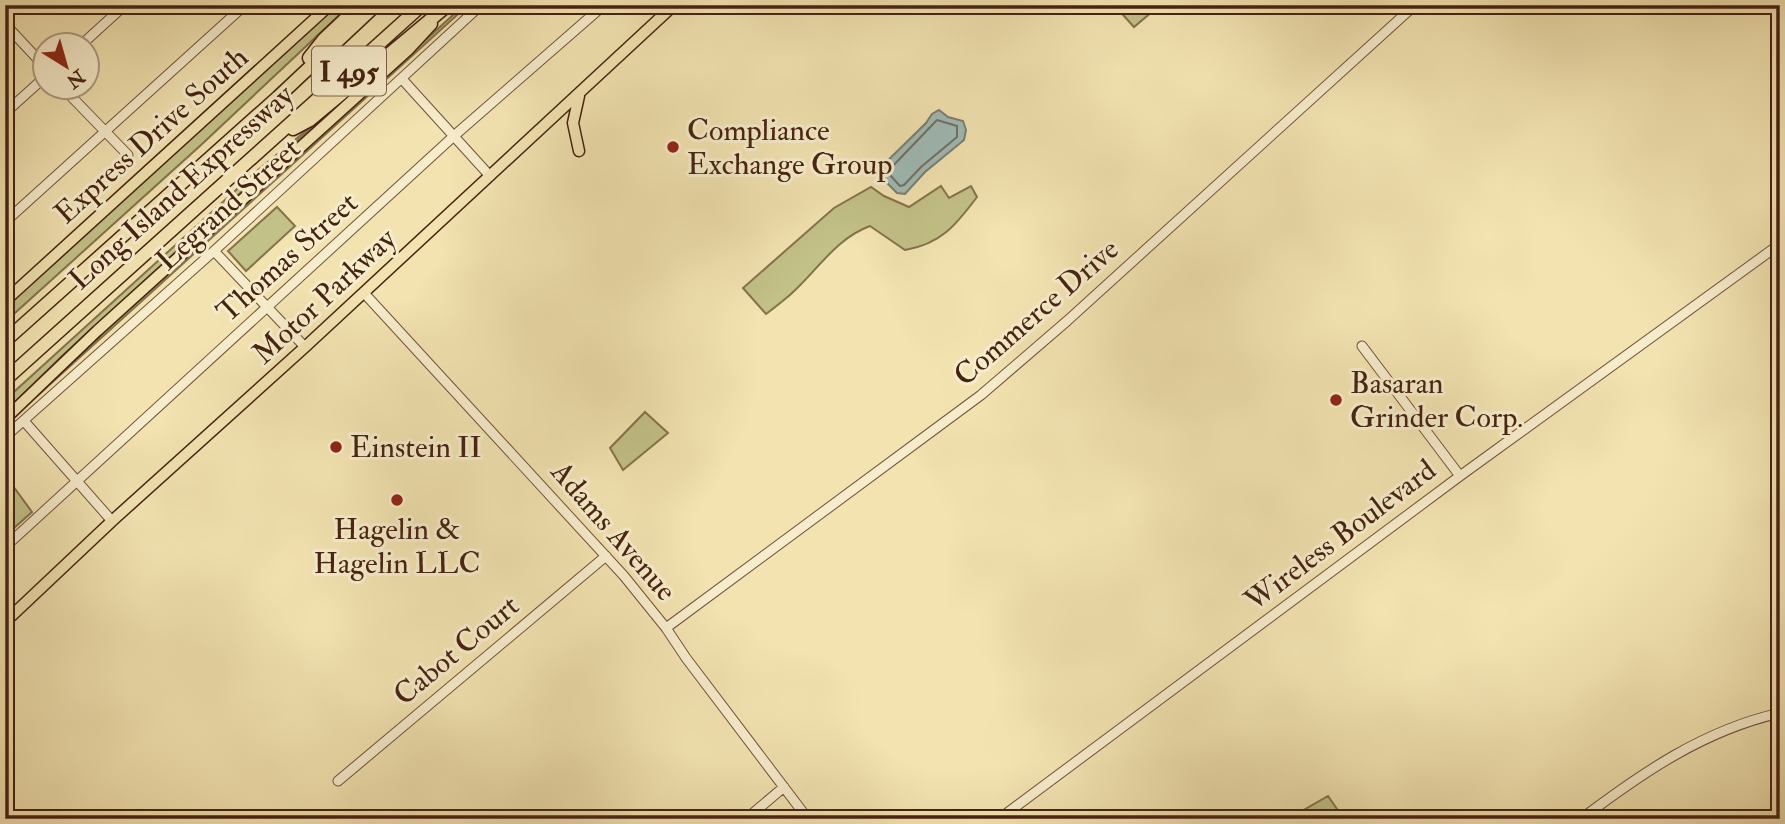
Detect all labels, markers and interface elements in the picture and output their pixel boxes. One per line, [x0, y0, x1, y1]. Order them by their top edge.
north arrow [32, 32, 102, 102]
street label: Express Drive South [47, 39, 256, 232]
road number: I 495 [312, 46, 386, 96]
text: N [61, 63, 90, 94]
street label: Long Island Expressway [61, 76, 302, 298]
place label: Compliance Exchange Group [687, 112, 892, 183]
street label: Legrand Street [149, 130, 308, 279]
marker: Compliance Exchange Group [665, 139, 681, 155]
street label: Thomas Street [209, 184, 366, 330]
street label: Motor Parkway [245, 220, 404, 372]
street label: Commerce Drive [946, 231, 1126, 394]
place label: Basaran Grinder Corp. [1350, 365, 1523, 436]
marker: Basaran Grinder Corp. [1328, 392, 1344, 408]
place label: Einstein II [350, 429, 482, 466]
marker: Einstein II [328, 439, 344, 455]
street label: Wireless Boulevard [1237, 451, 1443, 620]
street label: Adams Avenue [542, 453, 684, 609]
marker: Hagelin & Hagelin LLC [389, 492, 405, 508]
place label: Hagelin & Hagelin LLC [313, 511, 481, 582]
street label: Cabot Court [386, 587, 527, 713]

